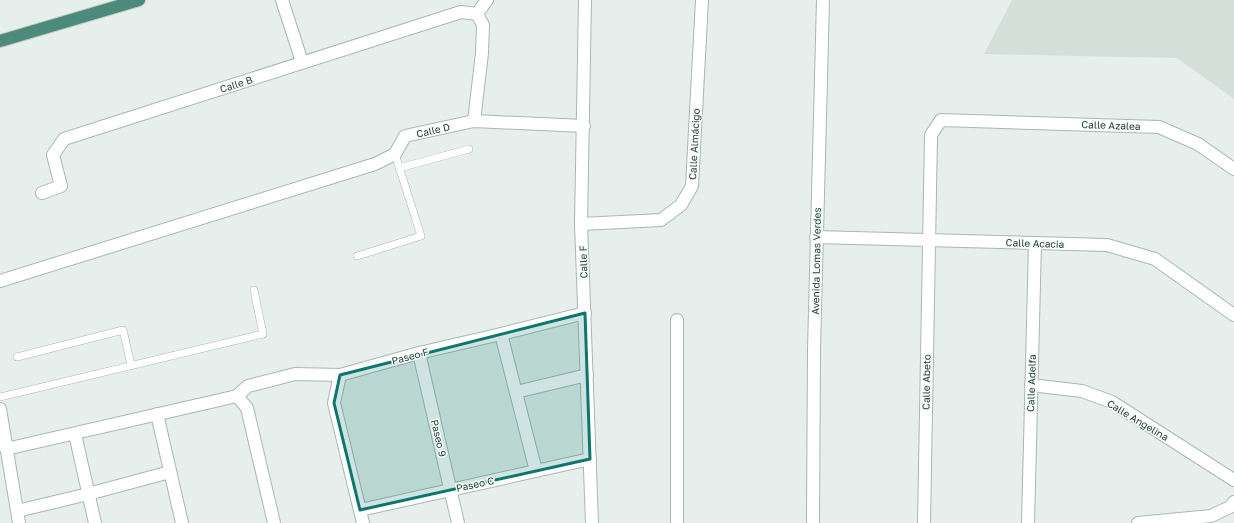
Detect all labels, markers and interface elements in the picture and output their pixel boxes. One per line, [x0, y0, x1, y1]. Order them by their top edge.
street label: Calle B [218, 73, 254, 95]
street label: Calle Almácigo [686, 108, 702, 180]
street label: Calle Azalea [1081, 118, 1141, 132]
street label: Calle D [415, 120, 451, 140]
street label: Avenida Lomas Verdes [809, 207, 823, 315]
street label: Calle Acacia [1006, 236, 1064, 250]
street label: Calle F [576, 245, 590, 279]
street label: Paseo F [390, 345, 430, 367]
street label: Calle Abeto [920, 354, 932, 410]
street label: Calle Adelfa [1024, 354, 1038, 412]
street label: Calle Angelina [1105, 397, 1171, 443]
street label: Paseo 9 [429, 418, 449, 458]
street label: Paseo C [455, 474, 495, 494]

